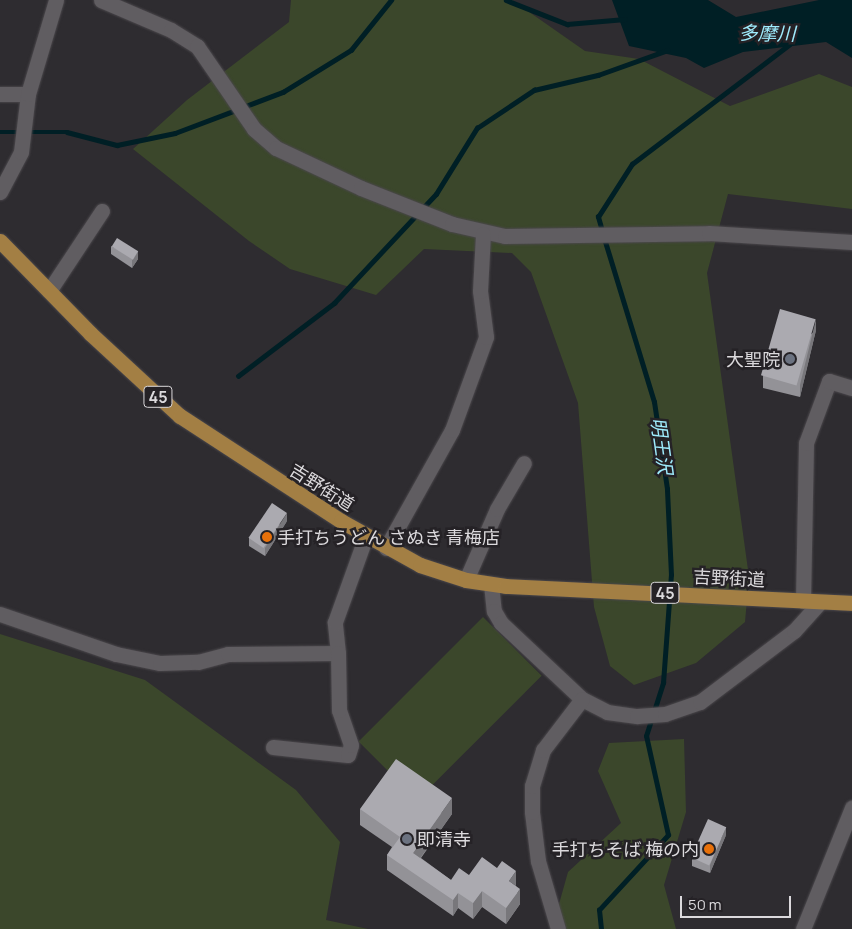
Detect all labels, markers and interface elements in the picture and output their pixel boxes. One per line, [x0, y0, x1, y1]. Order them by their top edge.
water label: 多摩川 [738, 22, 796, 46]
place label: 大聖院 [726, 348, 780, 370]
marker: 大聖院 [784, 353, 796, 365]
road number: 45 [143, 384, 173, 411]
water label: 明王沢 [646, 416, 676, 476]
street label: 吉野街道 [286, 459, 358, 515]
place label: 手打ちうどん さぬき 青梅店 [277, 526, 500, 548]
marker: 手打ちうどん さぬき 青梅店 [261, 531, 273, 543]
street label: 吉野街道 [692, 565, 766, 591]
road number: 45 [650, 580, 680, 606]
place label: 即清寺 [417, 828, 471, 850]
marker: 即清寺 [401, 833, 413, 845]
place label: 手打ちそば 梅の内 [551, 838, 699, 860]
marker: 手打ちそば 梅の内 [703, 843, 715, 855]
scale bar [682, 886, 793, 918]
text: 50 m [688, 894, 722, 915]

